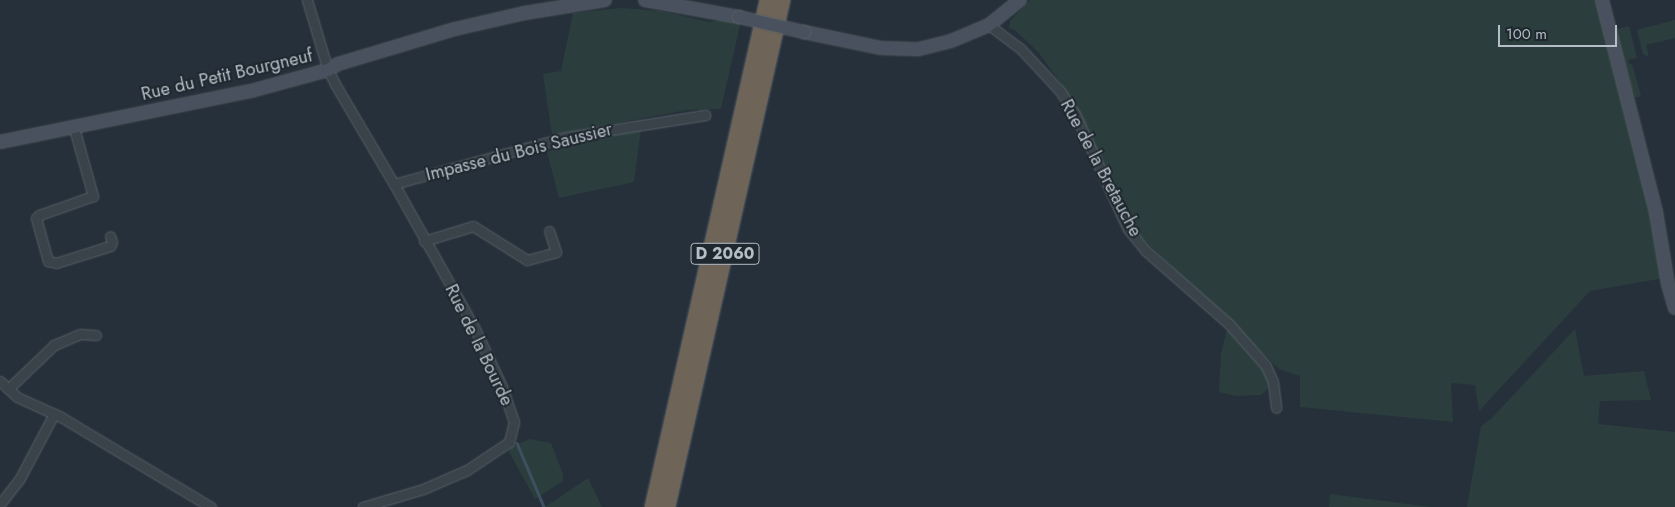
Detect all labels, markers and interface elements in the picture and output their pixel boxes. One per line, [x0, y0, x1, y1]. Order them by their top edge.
scale bar [1500, 15, 1619, 47]
text: 100 m [1506, 23, 1547, 45]
street label: Rue du Petit Bourgneuf [139, 45, 315, 105]
street label: Rue de la Bretauche [1056, 96, 1146, 240]
street label: Impasse du Bois Saussier [423, 118, 615, 186]
road number: D 2060 [690, 240, 760, 268]
street label: Rue de la Bourde [440, 281, 518, 409]

